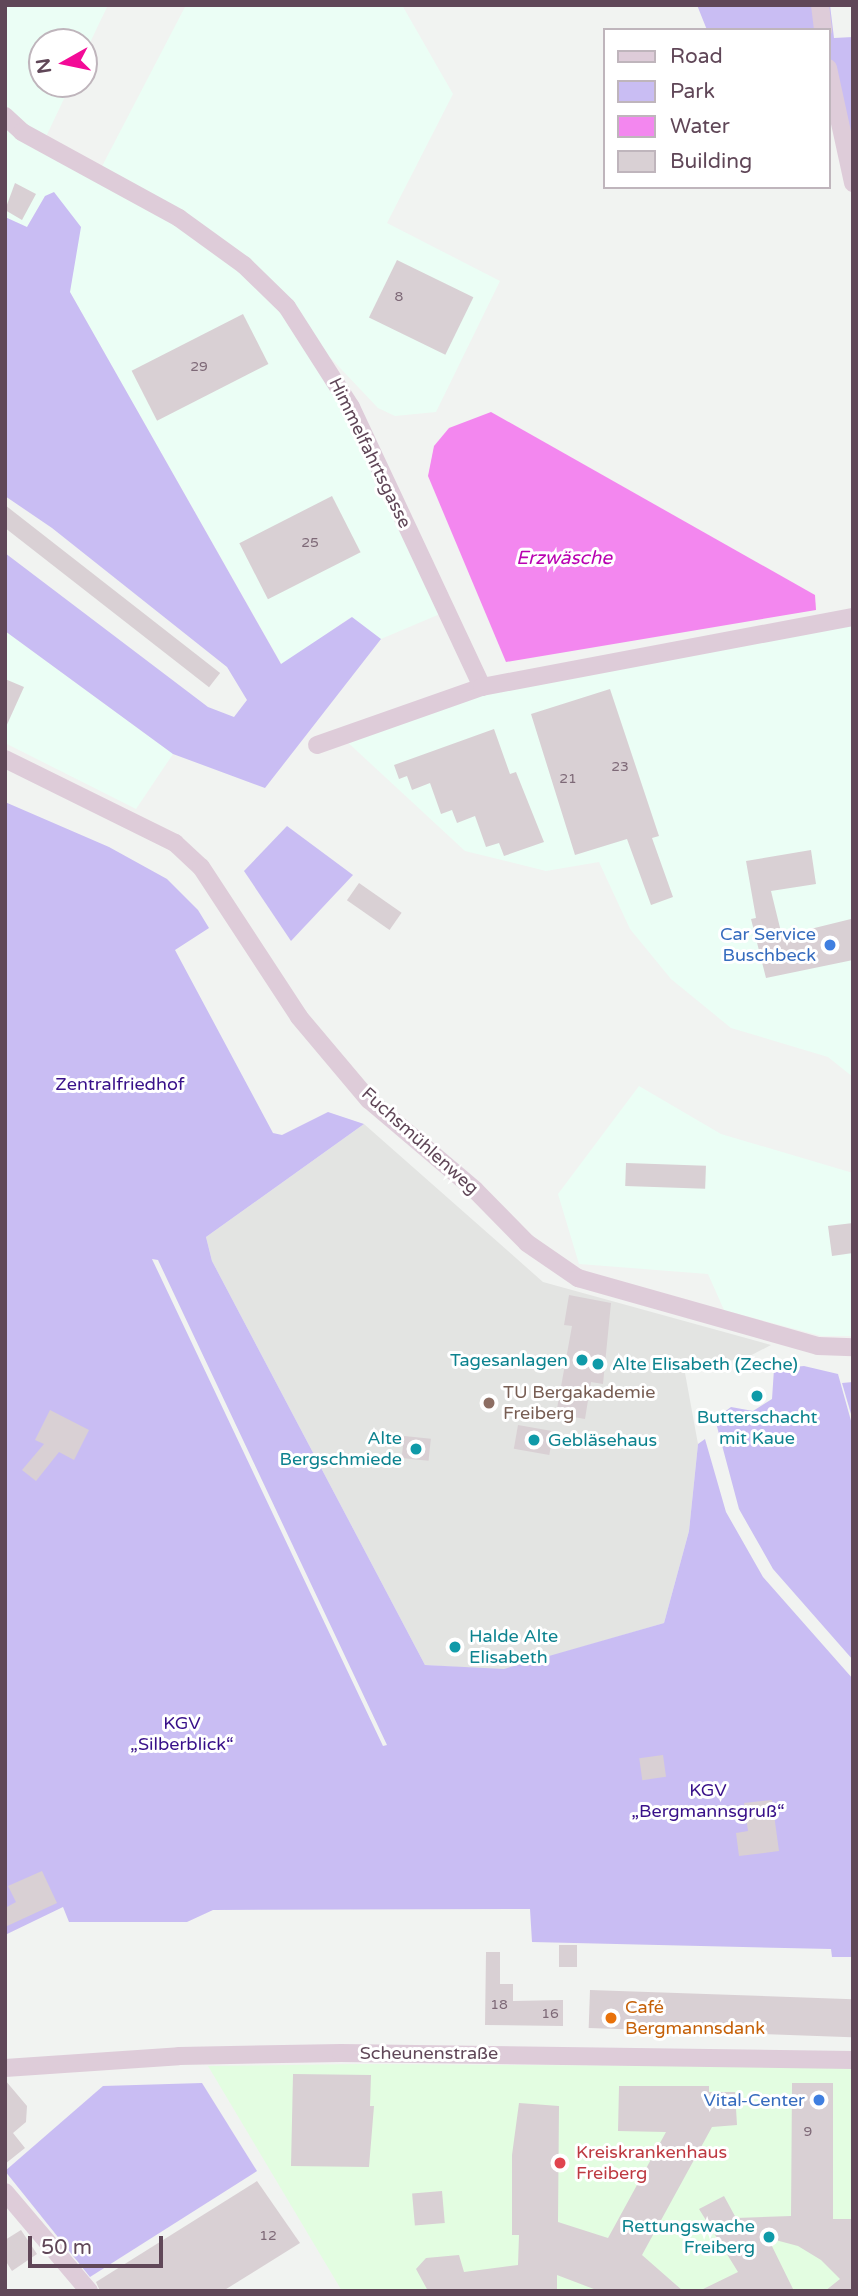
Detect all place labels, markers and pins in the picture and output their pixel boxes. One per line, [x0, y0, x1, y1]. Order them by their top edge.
place label: Car Service Buschbeck [720, 924, 816, 967]
marker: Car Service Buschbeck [822, 937, 838, 953]
place label: Tagesanlagen [450, 1349, 568, 1371]
marker: Tagesanlagen [574, 1352, 590, 1368]
place label: Alte Elisabeth (Zeche) [612, 1353, 798, 1375]
marker: Alte Elisabeth (Zeche) [590, 1356, 606, 1372]
place label: TU Bergakademie Freiberg [503, 1382, 655, 1424]
marker: Butterschacht mit Kaue [749, 1388, 765, 1404]
marker: TU Bergakademie Freiberg [481, 1395, 497, 1411]
place label: Butterschacht mit Kaue [697, 1407, 817, 1450]
place label: Alte Bergschmiede [280, 1428, 402, 1470]
place label: Gebläsehaus [548, 1429, 657, 1451]
marker: Gebläsehaus [526, 1432, 542, 1448]
marker: Alte Bergschmiede [408, 1441, 424, 1457]
place label: Halde Alte Elisabeth [469, 1626, 558, 1668]
marker: Halde Alte Elisabeth [447, 1639, 463, 1655]
place label: Café Bergmannsdank [625, 1997, 765, 2039]
marker: Café Bergmannsdank [603, 2010, 619, 2026]
place label: Vital-Center [703, 2089, 805, 2111]
marker: Vital-Center [811, 2092, 827, 2108]
place label: Kreiskrankenhaus Freiberg [576, 2142, 727, 2184]
marker: Kreiskrankenhaus Freiberg [550, 2153, 570, 2173]
place label: Rettungswache Freiberg [621, 2216, 755, 2258]
marker: Rettungswache Freiberg [761, 2229, 777, 2245]

